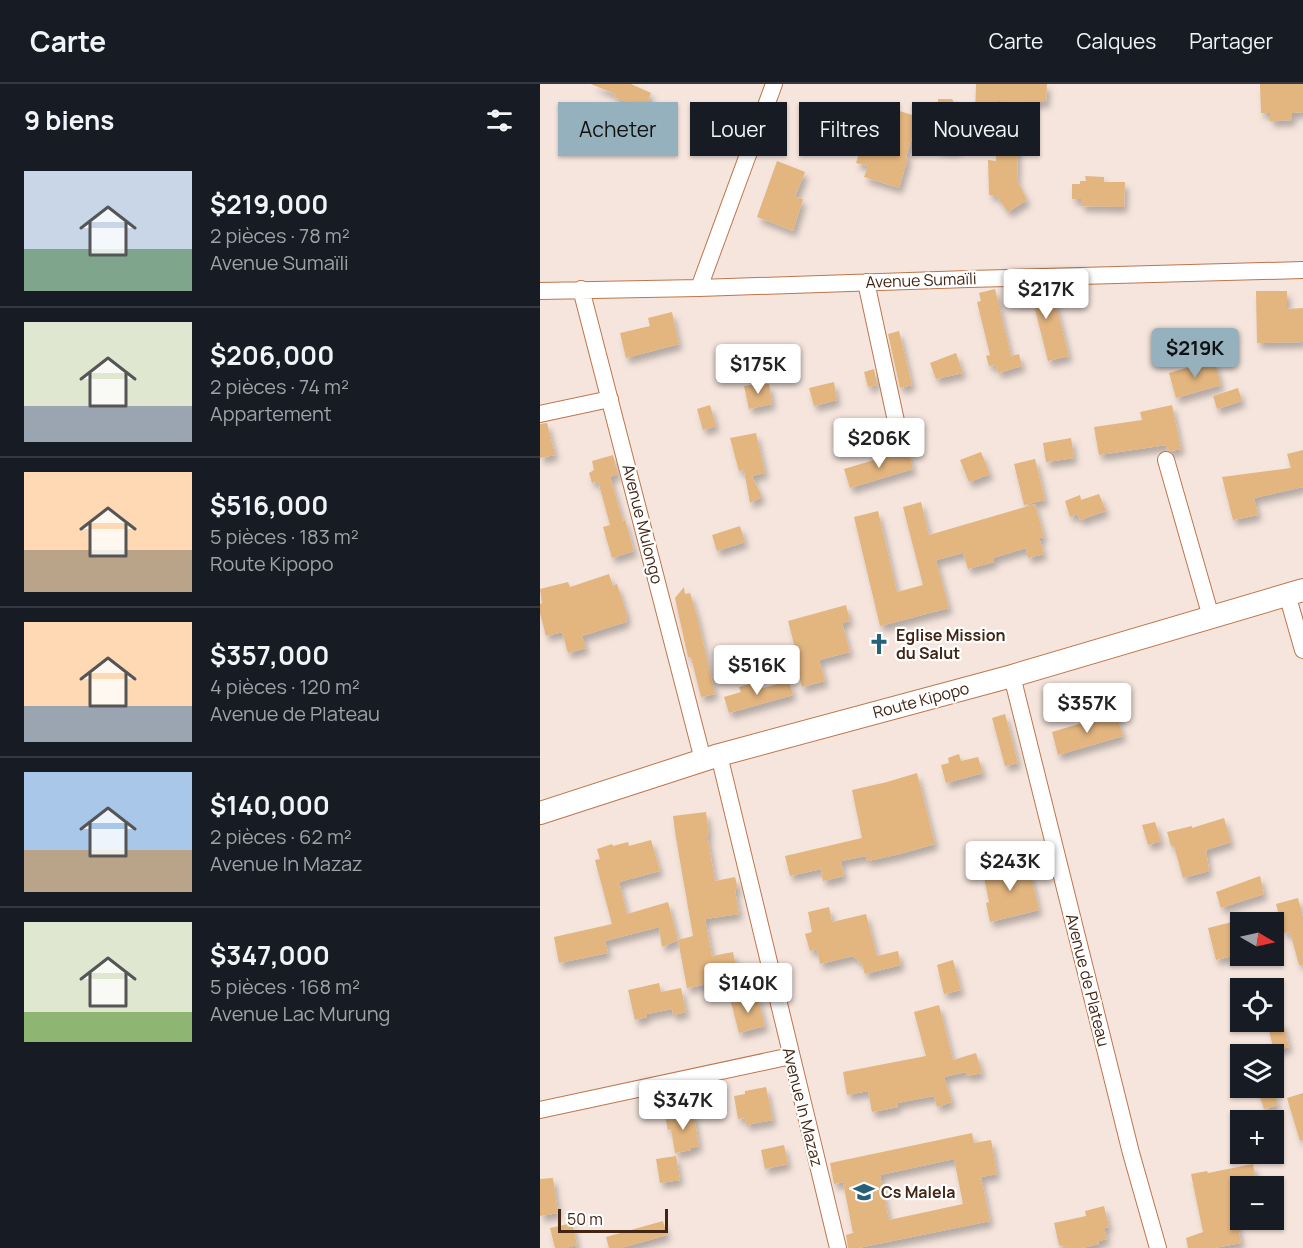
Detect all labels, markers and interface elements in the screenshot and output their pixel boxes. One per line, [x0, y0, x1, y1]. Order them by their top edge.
text: Carte [30, 22, 106, 60]
text: Carte [989, 27, 1043, 55]
text: Calques [1076, 27, 1156, 55]
text: Partager [1189, 27, 1273, 55]
text: 9 biens [24, 102, 114, 138]
chip: Acheter [558, 102, 678, 156]
chip: Louer [690, 102, 787, 156]
chip: Filtres [799, 102, 900, 156]
chip: Nouveau [912, 102, 1040, 156]
icon: filters [483, 104, 516, 137]
text: $219,000 [210, 186, 328, 222]
icon: home [72, 195, 144, 267]
text: 2 pièces · 78 m² [210, 222, 350, 249]
text: Avenue Sumaïli [210, 249, 349, 276]
street label: Avenue Sumaïli [865, 267, 977, 293]
pin: $217K [1004, 269, 1088, 320]
text: $217K [1018, 275, 1074, 302]
pin: $219K [1153, 328, 1237, 379]
text: $219K [1166, 334, 1224, 361]
text: $206,000 [210, 337, 334, 373]
pin: $175K [716, 344, 800, 395]
icon: home [72, 346, 144, 418]
text: $175K [730, 350, 786, 377]
text: 2 pièces · 74 m² [210, 373, 349, 400]
text: Appartement [210, 400, 332, 427]
pin: $206K [837, 418, 921, 469]
text: $206K [848, 424, 911, 451]
street label: Avenue Mulongo [617, 462, 669, 586]
text: $516,000 [210, 487, 328, 523]
icon: home [72, 496, 144, 568]
text: 5 pièces · 183 m² [210, 523, 359, 550]
text: Route Kipopo [210, 550, 334, 577]
place label: Eglise Mission du Salut [896, 624, 1006, 664]
church icon: Eglise Mission du Salut [867, 632, 891, 656]
text: $357,000 [210, 637, 329, 673]
pin: $516K [715, 645, 799, 696]
icon: home [72, 646, 144, 718]
text: $516K [728, 651, 786, 678]
text: 4 pièces · 120 m² [210, 673, 360, 700]
street label: Route Kipopo [870, 677, 972, 723]
pin: $357K [1045, 683, 1129, 734]
text: $357K [1057, 689, 1117, 716]
text: Avenue de Plateau [210, 700, 380, 727]
text: $140,000 [210, 787, 330, 823]
icon: home [72, 796, 144, 868]
text: 2 pièces · 62 m² [210, 823, 352, 850]
pin: $243K [968, 841, 1052, 892]
text: $243K [980, 847, 1040, 874]
text: Avenue In Mazaz [210, 850, 363, 877]
street label: Avenue de Plateau [1061, 911, 1115, 1049]
north arrow [1230, 912, 1284, 966]
map controls [1230, 912, 1284, 1230]
text: $347,000 [210, 937, 330, 973]
icon: home [72, 946, 144, 1018]
pin: $140K [706, 963, 790, 1014]
text: $140K [718, 969, 778, 996]
text: 5 pièces · 168 m² [210, 973, 360, 1000]
button: locate [1230, 978, 1284, 1032]
text: Avenue Lac Murung [210, 1000, 390, 1027]
button: layers [1230, 1044, 1284, 1098]
street label: Avenue In Mazaz [778, 1045, 828, 1169]
pin: $347K [641, 1080, 725, 1131]
text: $347K [653, 1086, 713, 1113]
button: + [1230, 1110, 1284, 1164]
button: − [1230, 1176, 1284, 1230]
school or university icon: Cs Malela [852, 1180, 876, 1204]
place label: Cs Malela [881, 1181, 955, 1203]
scale bar [558, 1206, 668, 1234]
text: 50 m [567, 1208, 603, 1230]

